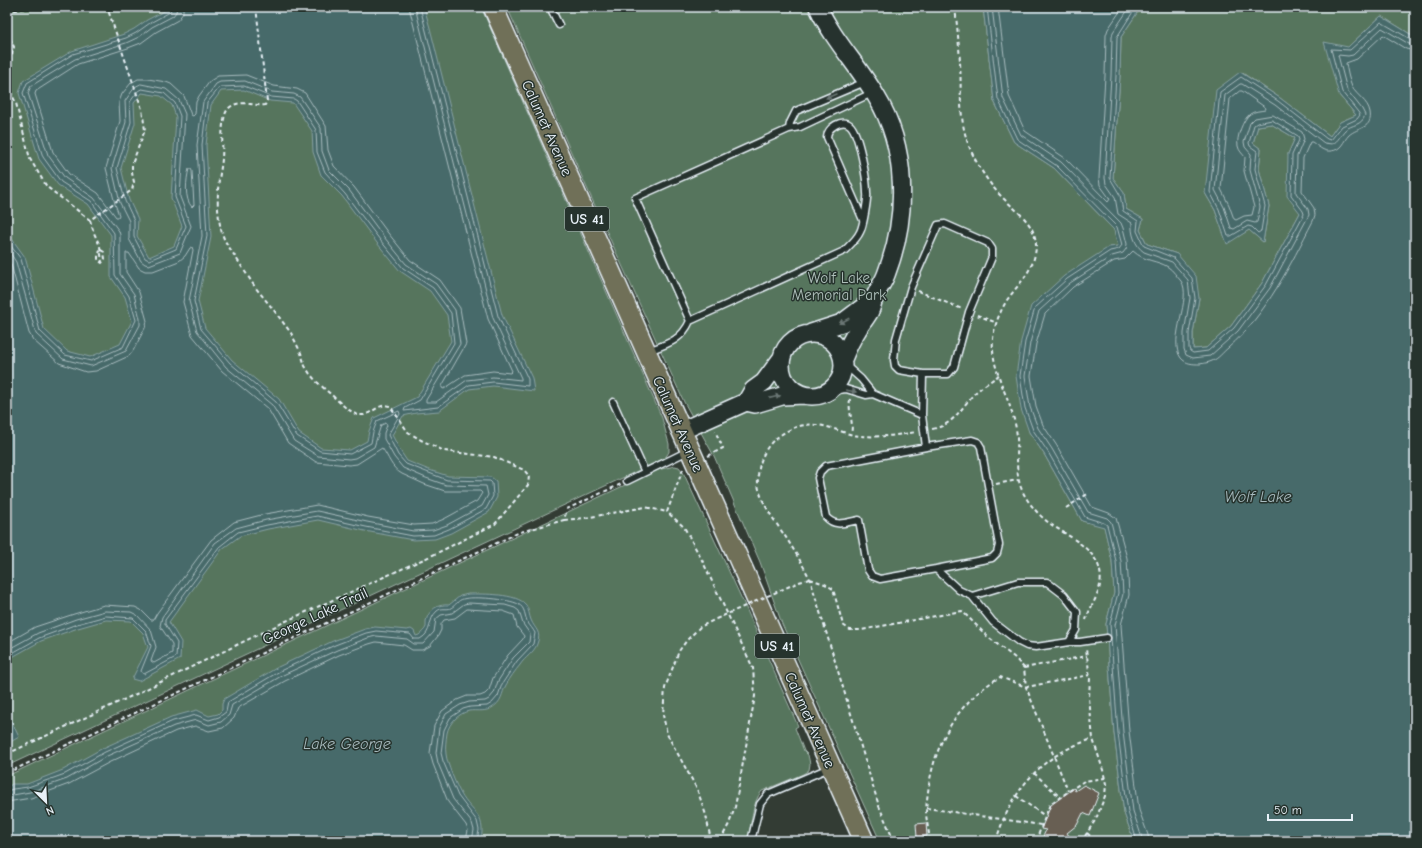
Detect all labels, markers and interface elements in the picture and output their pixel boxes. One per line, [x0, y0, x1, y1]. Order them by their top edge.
street label: Calumet Avenue [518, 77, 576, 179]
one-way arrow [825, 94, 837, 100]
road number: US 41 [565, 207, 609, 231]
park label: Wolf Lake Memorial Park [792, 269, 887, 304]
one-way arrow [838, 318, 850, 324]
street label: Calumet Avenue [649, 373, 707, 475]
one-way arrow [845, 388, 857, 394]
one-way arrow [768, 394, 781, 400]
water label: Wolf Lake [1224, 488, 1292, 506]
street label: George Lake Trail [259, 584, 371, 648]
road number: US 41 [755, 634, 799, 658]
street label: Calumet Avenue [781, 669, 839, 771]
water label: Lake George [303, 735, 391, 753]
north arrow [26, 782, 66, 822]
scale bar [1268, 796, 1352, 822]
text: N [44, 803, 56, 818]
text: 50 m [1274, 803, 1302, 817]

